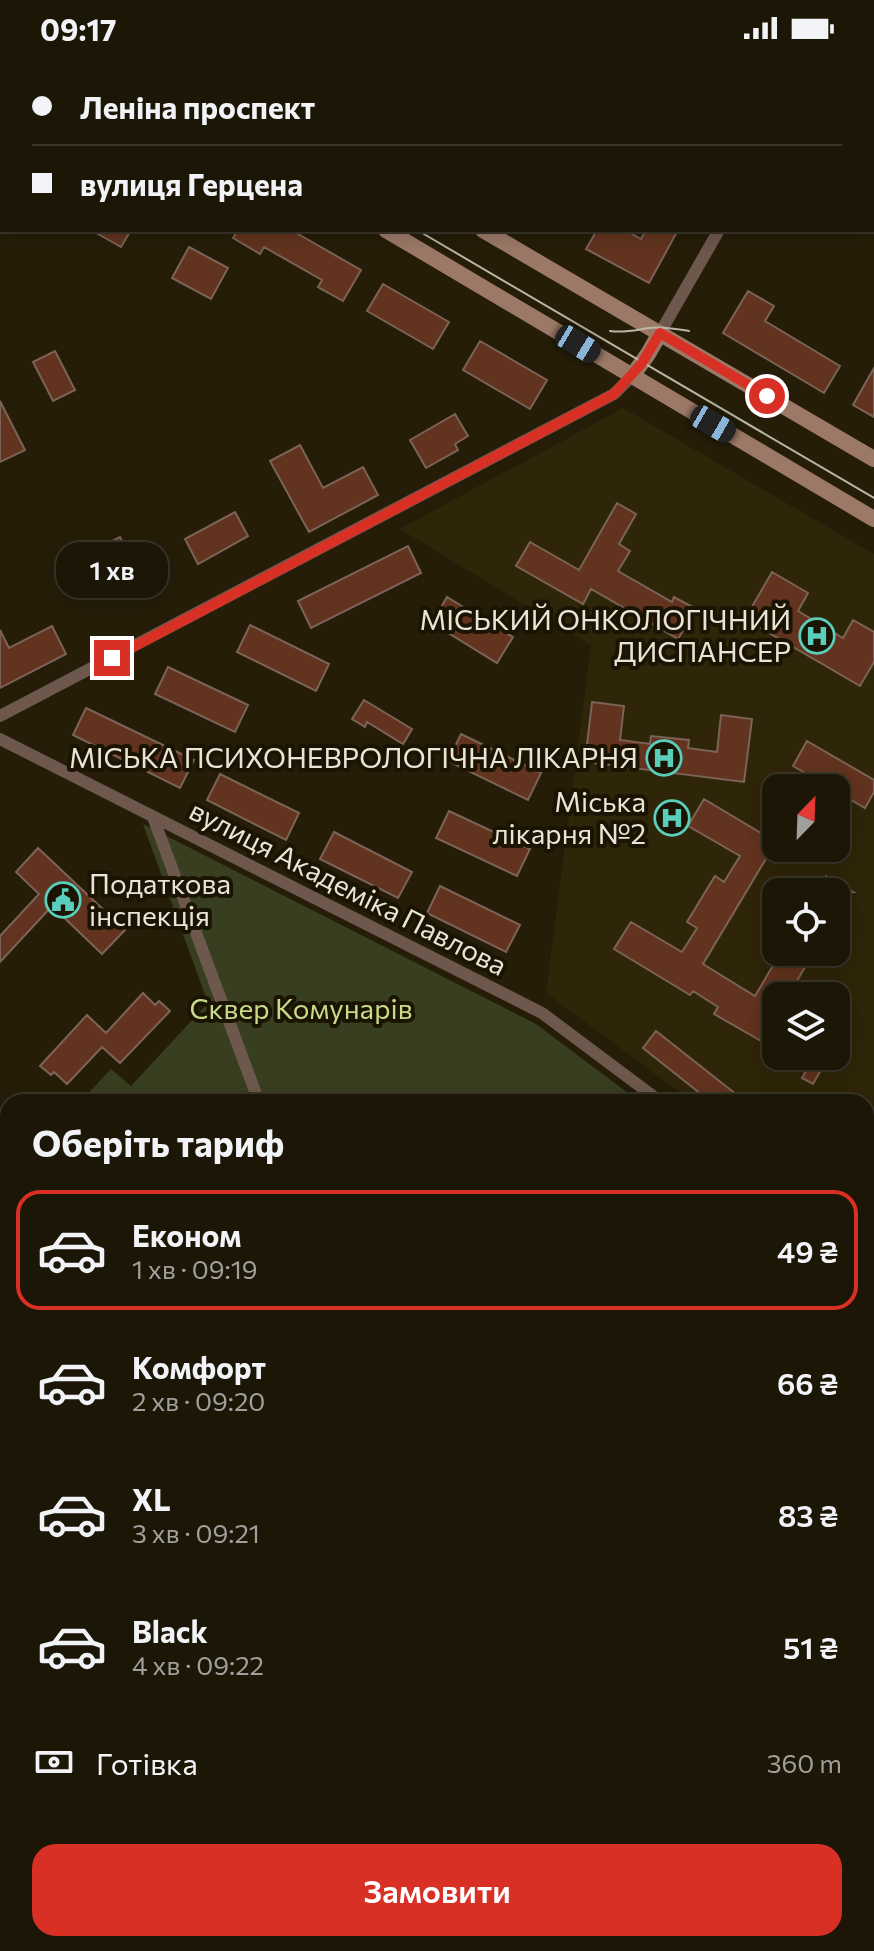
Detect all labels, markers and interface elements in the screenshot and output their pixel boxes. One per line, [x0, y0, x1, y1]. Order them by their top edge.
text: 09:17 [40, 10, 116, 47]
text: Леніна проспект [80, 88, 315, 125]
text: вулиця Герцена [80, 165, 303, 202]
car [551, 321, 605, 367]
route start [749, 378, 785, 414]
car [686, 402, 740, 446]
callout: 1 хв [56, 542, 168, 598]
text: 1 хв [89, 554, 135, 585]
place label: МІСЬКИЙ ОНКОЛОГІЧНИЙ ДИСПАНСЕР [419, 602, 791, 668]
hospital icon: МІСЬКИЙ ОНКОЛОГІЧНИЙ ДИСПАНСЕР [798, 617, 836, 655]
route end [94, 640, 130, 676]
hospital icon: МІСЬКА ПСИХОНЕВРОЛОГІЧНА ЛІКАРНЯ [645, 739, 683, 777]
place label: МІСЬКА ПСИХОНЕВРОЛОГІЧНА ЛІКАРНЯ [69, 740, 638, 774]
north arrow [762, 774, 850, 862]
map controls [762, 774, 850, 1070]
place label: Міська лікарня №2 [492, 784, 646, 850]
street label: вулиця Академіка Павлова [184, 792, 513, 982]
hospital icon: Міська лікарня №2 [653, 799, 691, 837]
place label: Податкова інспекція [89, 866, 231, 932]
button: locate [762, 878, 850, 966]
public building icon: Податкова інспекція [44, 881, 82, 919]
button: layers [762, 982, 850, 1070]
park label: Сквер Комунарів [189, 991, 413, 1025]
text: Оберіть тариф [32, 1120, 284, 1164]
icon: car [36, 1214, 108, 1286]
text: Економ [132, 1216, 241, 1253]
text: 49 ₴ [777, 1232, 838, 1269]
text: 1 хв · 09:19 [132, 1253, 258, 1284]
icon: car [36, 1346, 108, 1418]
text: Комфорт [132, 1348, 266, 1385]
text: 66 ₴ [777, 1364, 838, 1401]
text: 2 хв · 09:20 [132, 1385, 265, 1416]
icon: car [36, 1478, 108, 1550]
text: XL [132, 1480, 171, 1517]
text: 83 ₴ [778, 1496, 838, 1533]
text: 3 хв · 09:21 [132, 1517, 260, 1548]
icon: car [36, 1610, 108, 1682]
text: Black [132, 1612, 208, 1649]
text: 51 ₴ [783, 1628, 838, 1665]
text: 4 хв · 09:22 [132, 1649, 264, 1680]
icon: cash [32, 1740, 76, 1784]
text: Готівка [96, 1744, 198, 1781]
text: 360 m [767, 1747, 842, 1778]
button: Замовити [32, 1844, 842, 1936]

